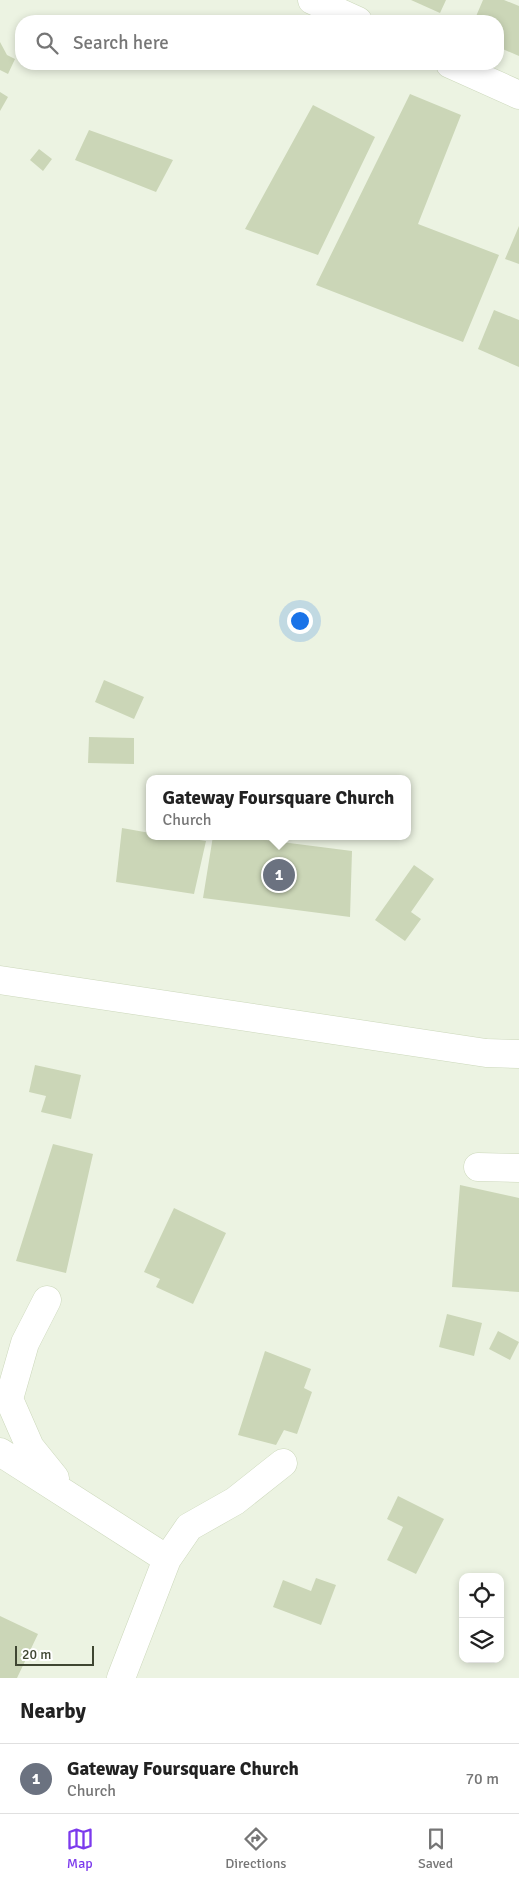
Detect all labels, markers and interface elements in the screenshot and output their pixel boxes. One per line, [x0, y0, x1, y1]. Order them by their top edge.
search box [15, 15, 504, 70]
icon: search [33, 29, 61, 57]
text: Search here [73, 31, 169, 55]
your location [287, 608, 313, 634]
popup [146, 775, 411, 840]
text: Gateway Foursquare Church [163, 786, 394, 810]
text: Church [163, 810, 212, 830]
pin: 1 [263, 856, 295, 894]
map controls [459, 1573, 504, 1663]
button: locate [459, 1573, 504, 1618]
button: layers [459, 1618, 504, 1663]
scale bar [15, 1643, 94, 1666]
text: 20 m [22, 1646, 51, 1663]
text: Nearby [20, 1698, 86, 1724]
text: Gateway Foursquare Church [67, 1757, 299, 1781]
text: 1 [32, 1769, 40, 1789]
text: 70 m [465, 1769, 499, 1789]
text: Church [67, 1781, 116, 1801]
tab: Map [66, 1825, 94, 1872]
tab: Directions [225, 1825, 286, 1872]
tab: Saved [418, 1825, 453, 1872]

